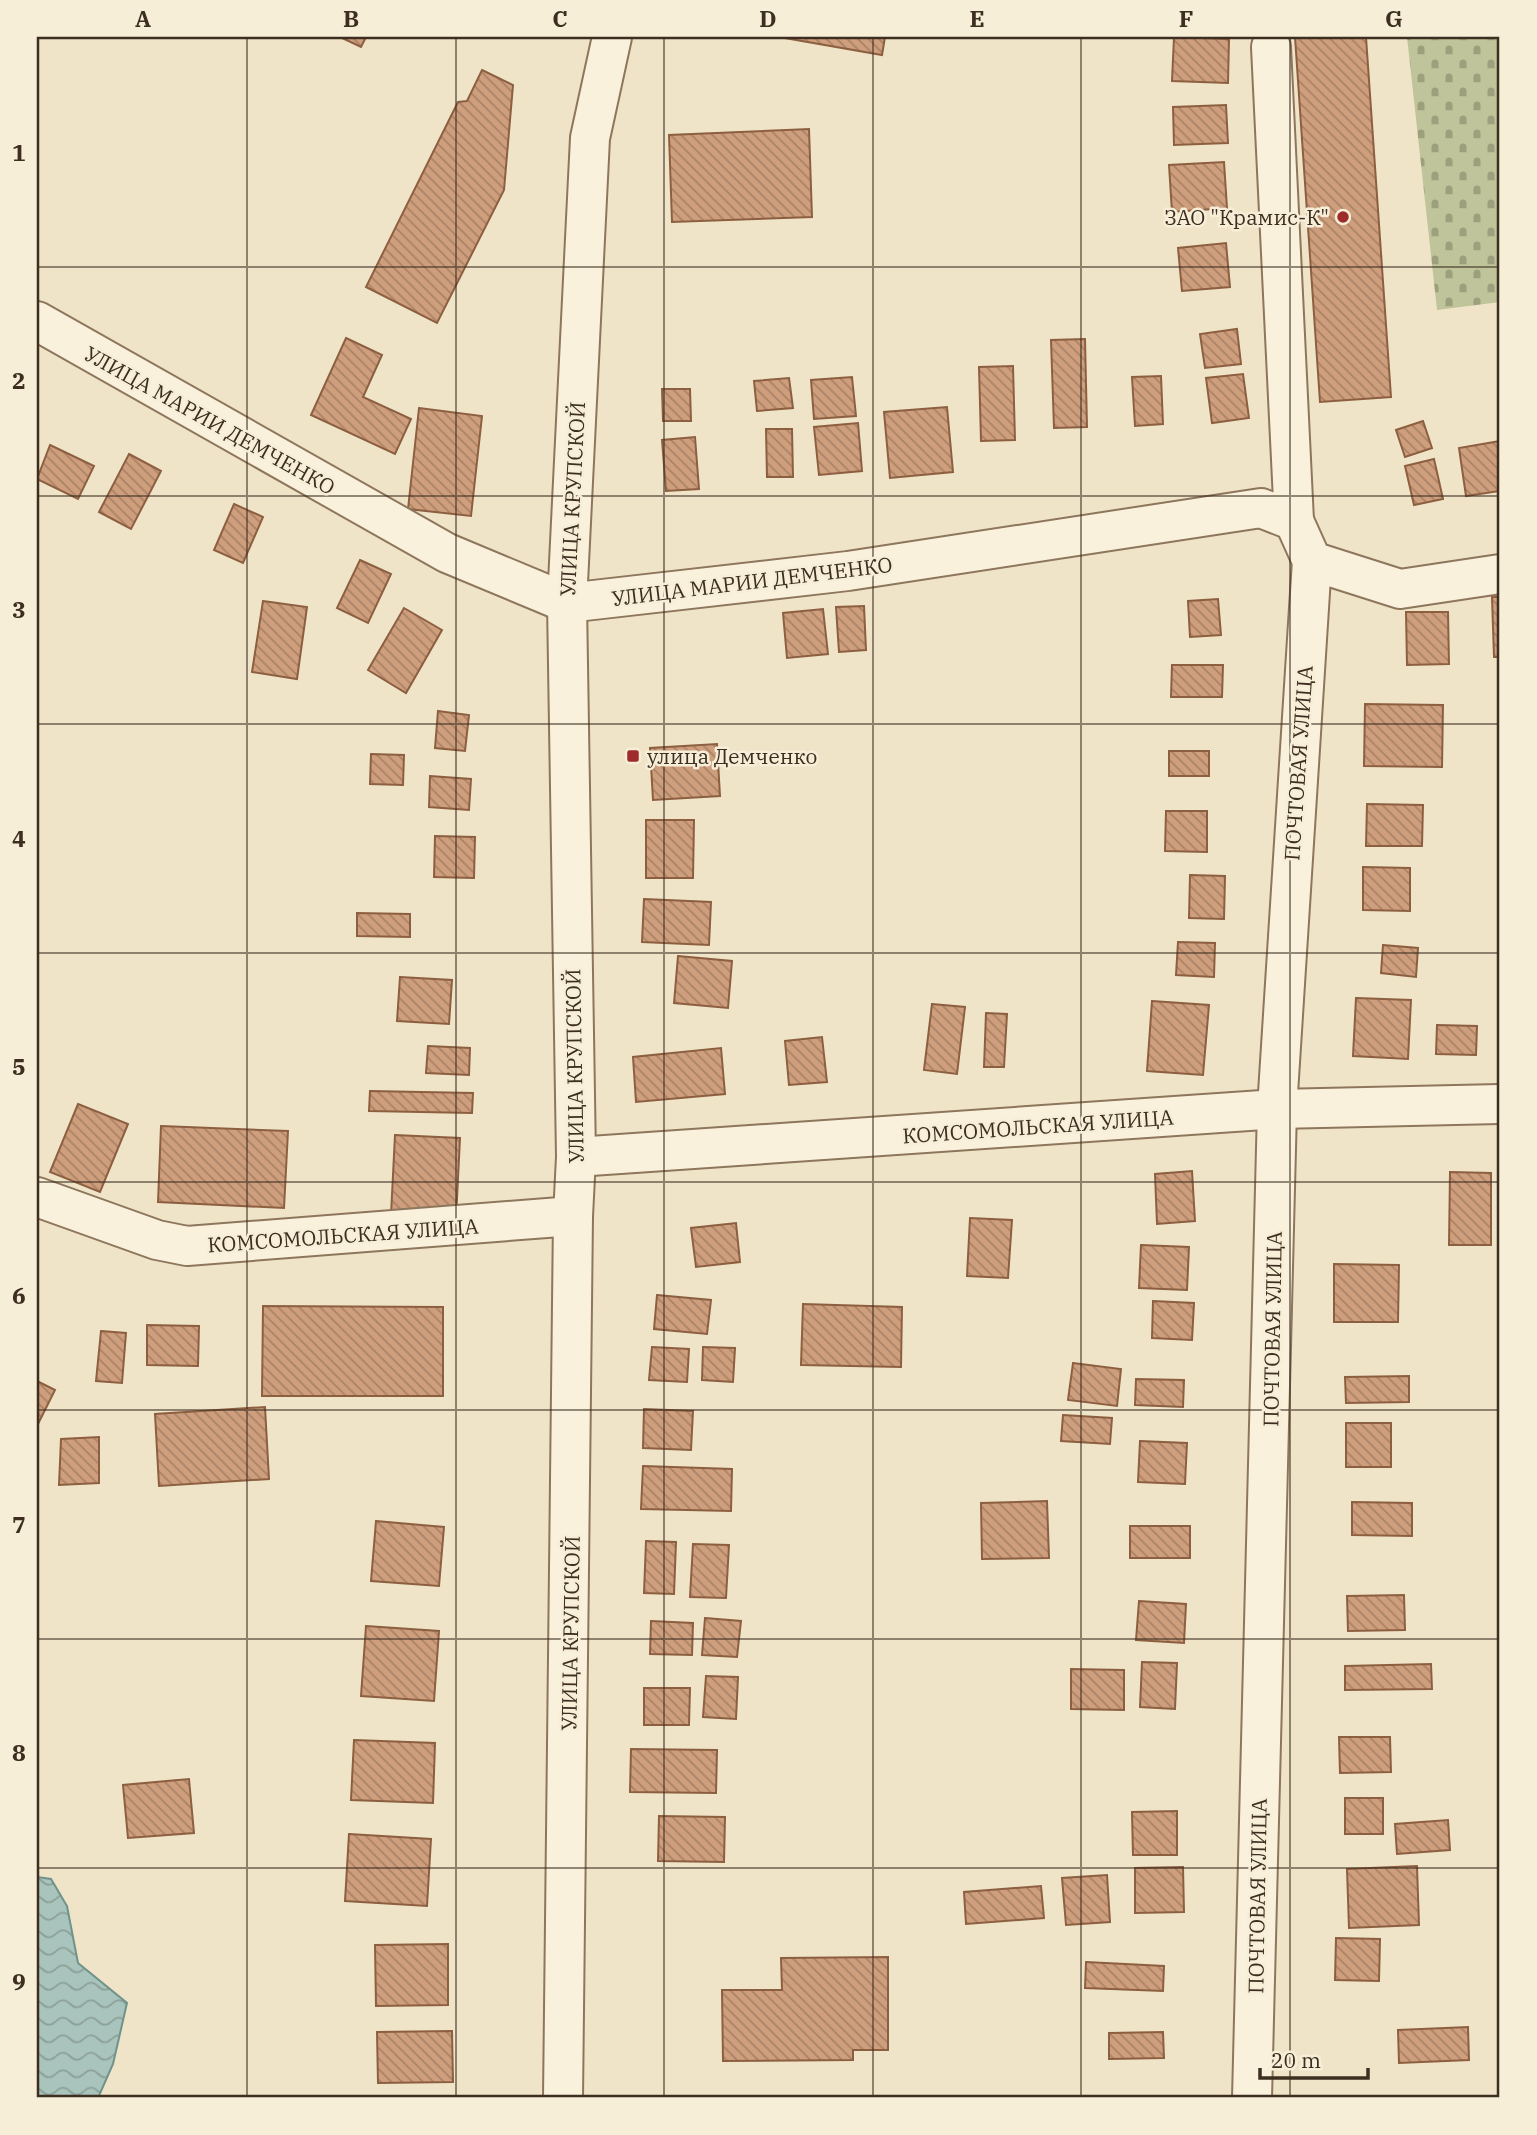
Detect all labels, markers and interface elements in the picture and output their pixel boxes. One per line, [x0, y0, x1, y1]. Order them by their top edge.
text: A [135, 3, 151, 33]
text: B [343, 3, 359, 33]
text: C [552, 3, 568, 33]
text: D [759, 3, 777, 33]
text: E [969, 3, 985, 33]
text: F [1179, 3, 1193, 33]
text: G [1385, 3, 1403, 33]
text: 1 [12, 137, 26, 167]
place label: ЗАО "Крамис-К" [1164, 203, 1329, 231]
marker: ЗАО "Крамис-К" [1335, 209, 1351, 225]
street label: УЛИЦА МАРИИ ДЕМЧЕНКО [80, 339, 340, 501]
text: 2 [12, 365, 26, 395]
street label: УЛИЦА КРУПСКОЙ [553, 401, 591, 597]
street label: УЛИЦА МАРИИ ДЕМЧЕНКО [610, 550, 894, 612]
text: 3 [12, 594, 26, 624]
street label: ПОЧТОВАЯ УЛИЦА [1277, 664, 1319, 862]
place label: улица Демченко [647, 742, 817, 770]
marker: улица Демченко [625, 748, 641, 764]
text: 4 [12, 823, 26, 853]
street label: УЛИЦА КРУПСКОЙ [558, 968, 590, 1164]
text: 5 [12, 1051, 26, 1081]
street label: КОМСОМОЛЬСКАЯ УЛИЦА [902, 1103, 1175, 1149]
street label: КОМСОМОЛЬСКАЯ УЛИЦА [207, 1212, 480, 1258]
street label: ПОЧТОВАЯ УЛИЦА [1256, 1230, 1288, 1427]
text: 6 [12, 1280, 26, 1310]
text: 7 [12, 1509, 26, 1539]
street label: УЛИЦА КРУПСКОЙ [554, 1535, 586, 1731]
text: 8 [12, 1737, 26, 1767]
street label: ПОЧТОВАЯ УЛИЦА [1241, 1797, 1273, 1994]
text: 9 [12, 1966, 26, 1996]
scale bar [1260, 2037, 1369, 2081]
text: 20 m [1271, 2046, 1321, 2074]

